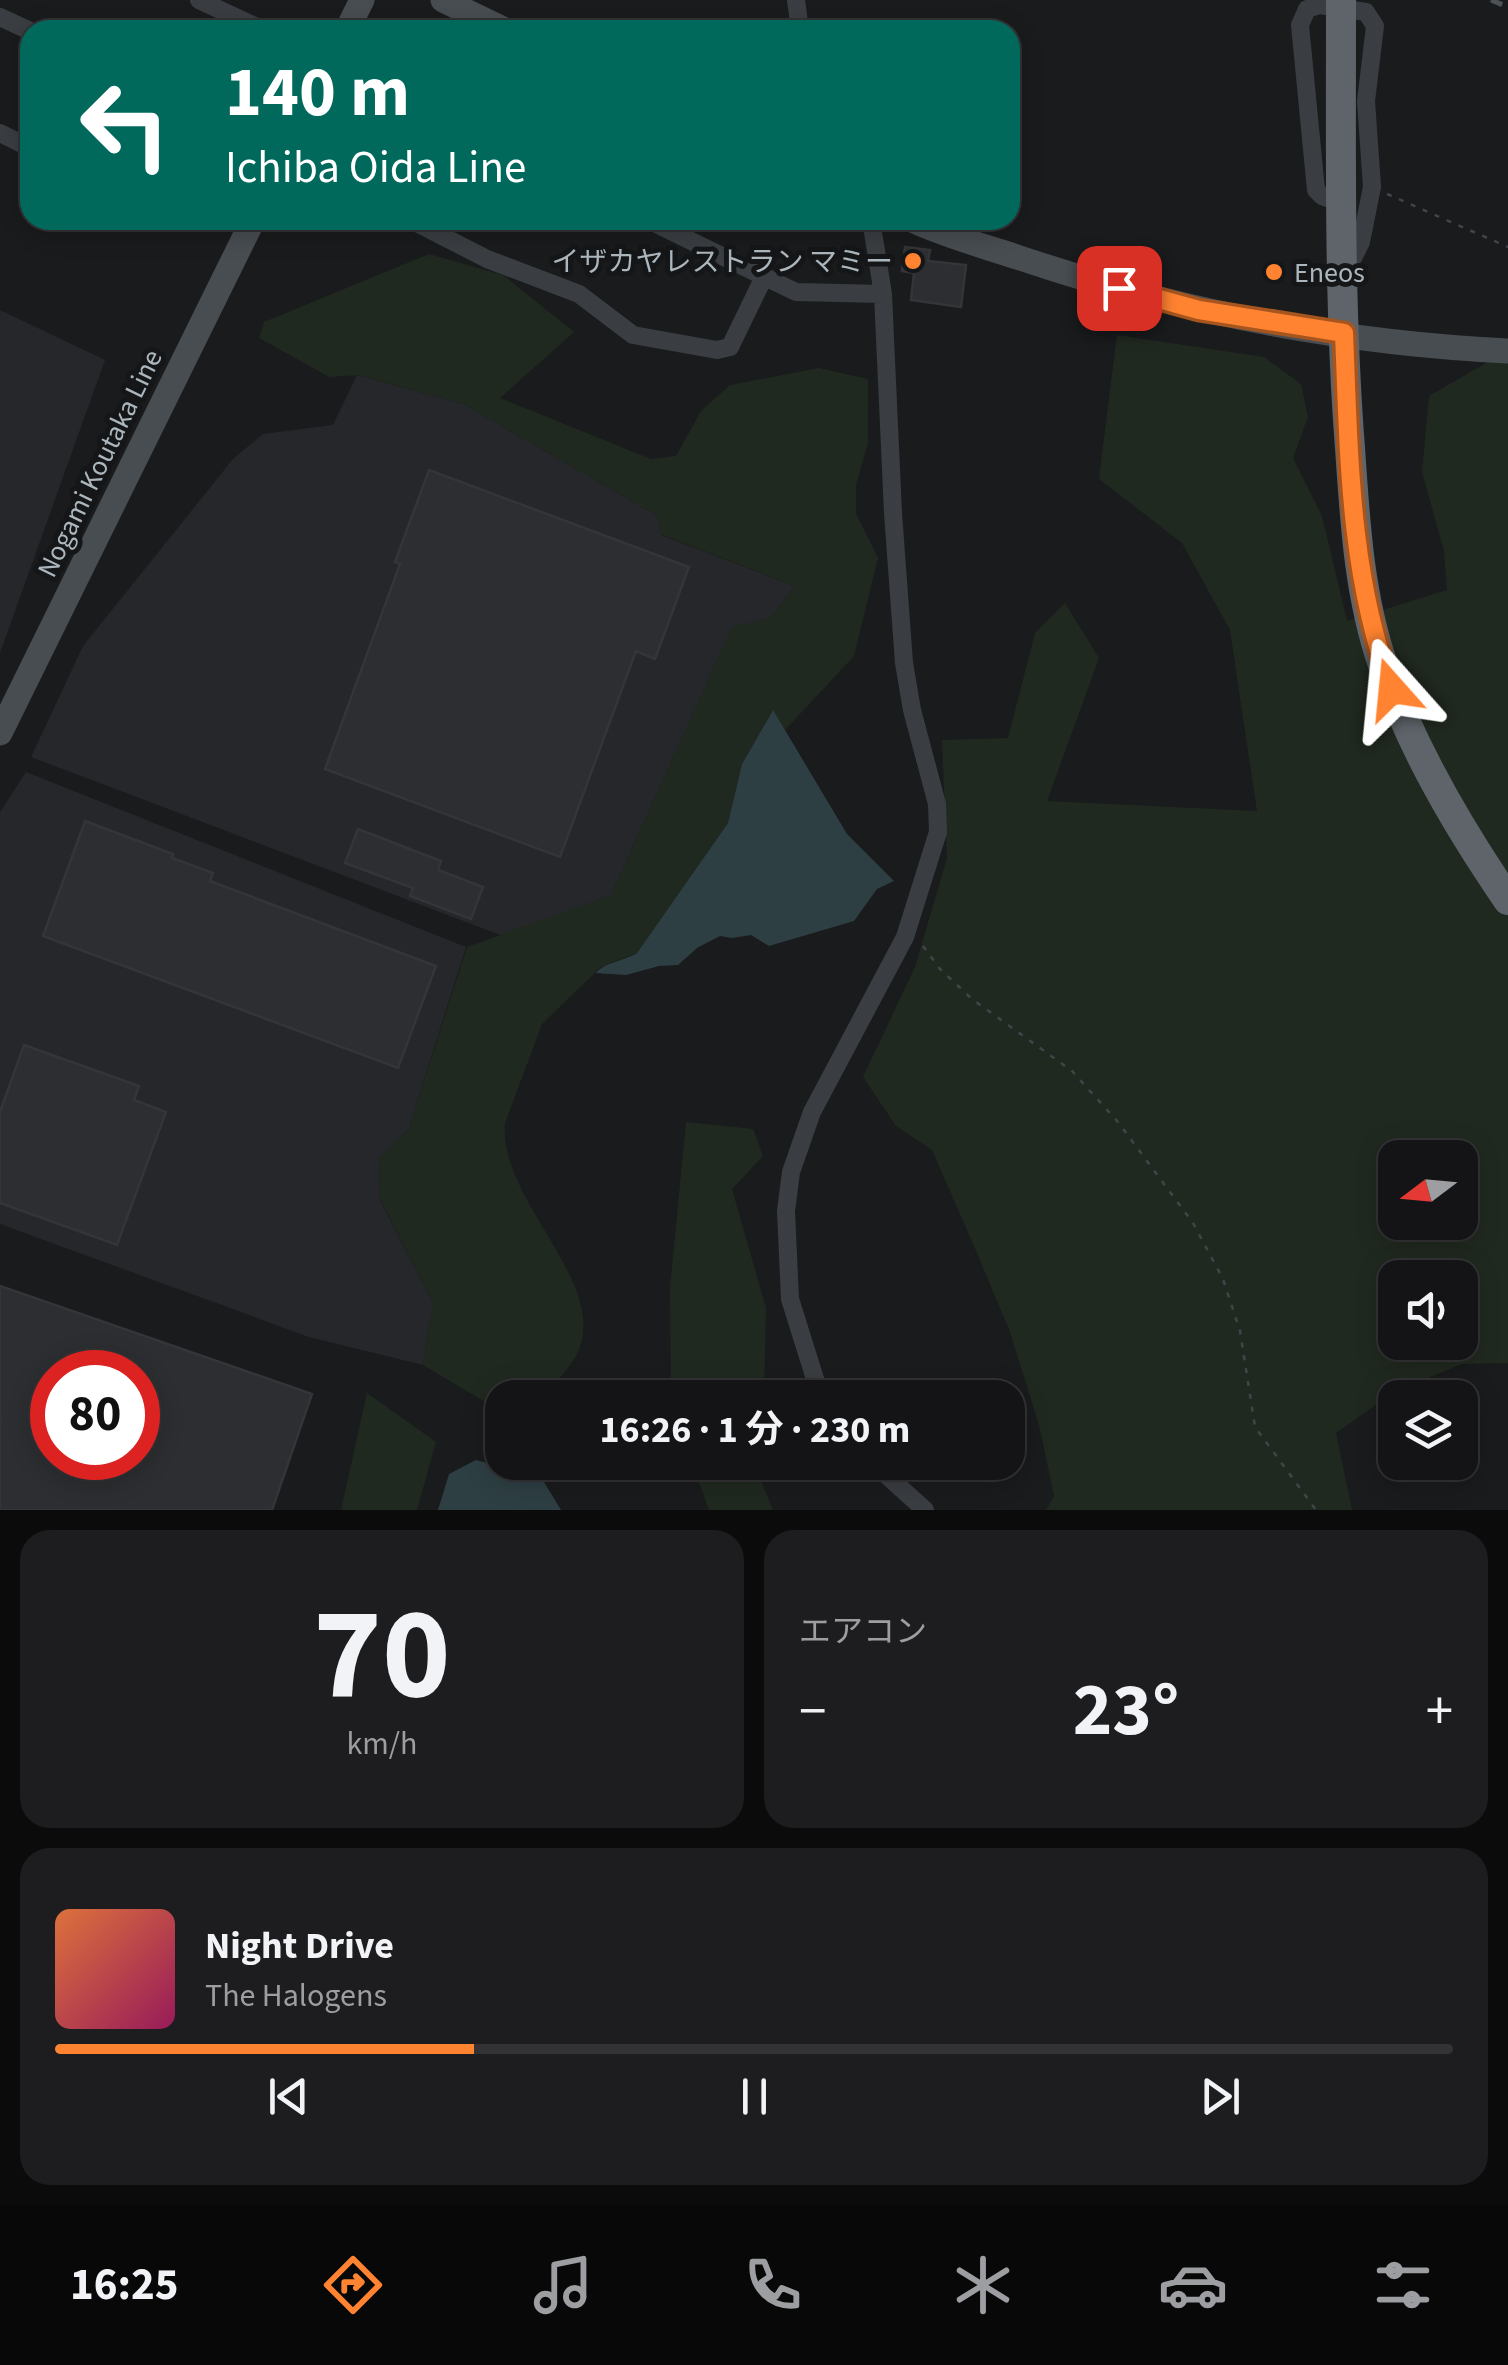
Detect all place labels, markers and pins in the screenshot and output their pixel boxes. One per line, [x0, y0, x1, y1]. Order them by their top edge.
place label: イザカヤレストラン マミー [551, 242, 893, 282]
pin [1077, 246, 1162, 331]
marker: イザカヤレストラン マミー [902, 250, 924, 272]
place label: Eneos [1294, 253, 1365, 293]
marker: Eneos [1263, 261, 1285, 283]

